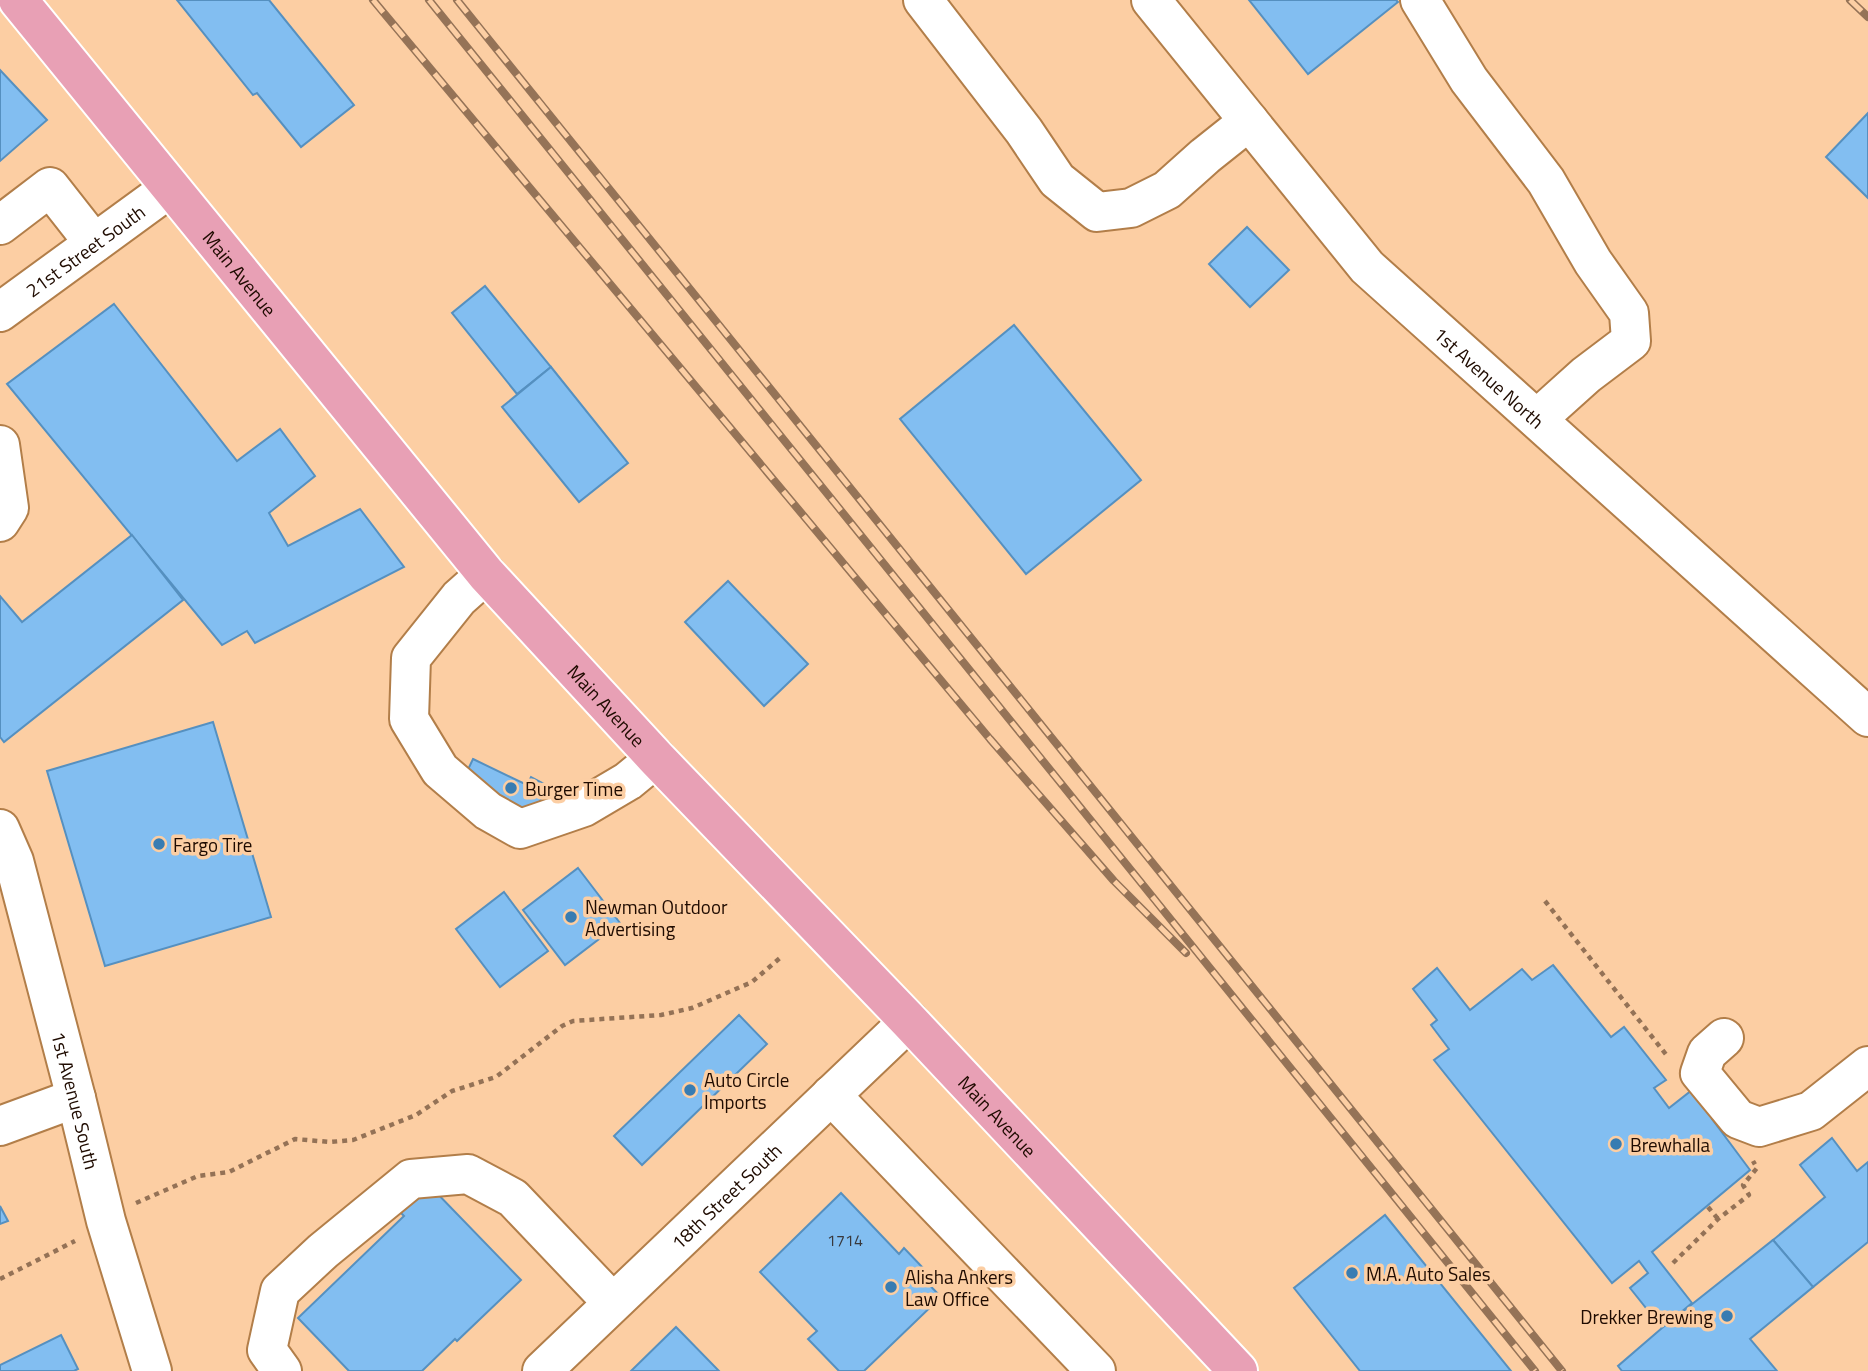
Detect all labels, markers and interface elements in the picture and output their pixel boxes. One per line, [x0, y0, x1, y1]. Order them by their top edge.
street label: 21st Street South [19, 197, 151, 304]
street label: Main Avenue [196, 224, 284, 322]
street label: 1st Avenue North [1428, 319, 1551, 435]
street label: Main Avenue [561, 657, 653, 753]
place label: Burger Time [525, 774, 623, 803]
marker: Burger Time [503, 780, 519, 796]
place label: Fargo Tire [173, 830, 252, 859]
marker: Fargo Tire [151, 836, 167, 852]
place label: Newman Outdoor Advertising [585, 892, 728, 943]
marker: Newman Outdoor Advertising [563, 909, 579, 925]
street label: 1st Avenue South [45, 1028, 107, 1172]
place label: Auto Circle Imports [704, 1065, 789, 1116]
street label: Main Avenue [952, 1068, 1044, 1163]
marker: Auto Circle Imports [682, 1082, 698, 1098]
place label: Brewhalla [1630, 1130, 1711, 1159]
street label: 18th Street South [664, 1136, 788, 1256]
marker: Brewhalla [1608, 1136, 1624, 1152]
house number: 1714 [827, 1228, 863, 1252]
place label: M.A. Auto Sales [1366, 1259, 1491, 1288]
place label: Alisha Ankers Law Office [905, 1262, 1013, 1313]
marker: M.A. Auto Sales [1344, 1265, 1360, 1281]
marker: Alisha Ankers Law Office [883, 1279, 899, 1295]
place label: Drekker Brewing [1580, 1302, 1713, 1331]
marker: Drekker Brewing [1719, 1308, 1735, 1324]

